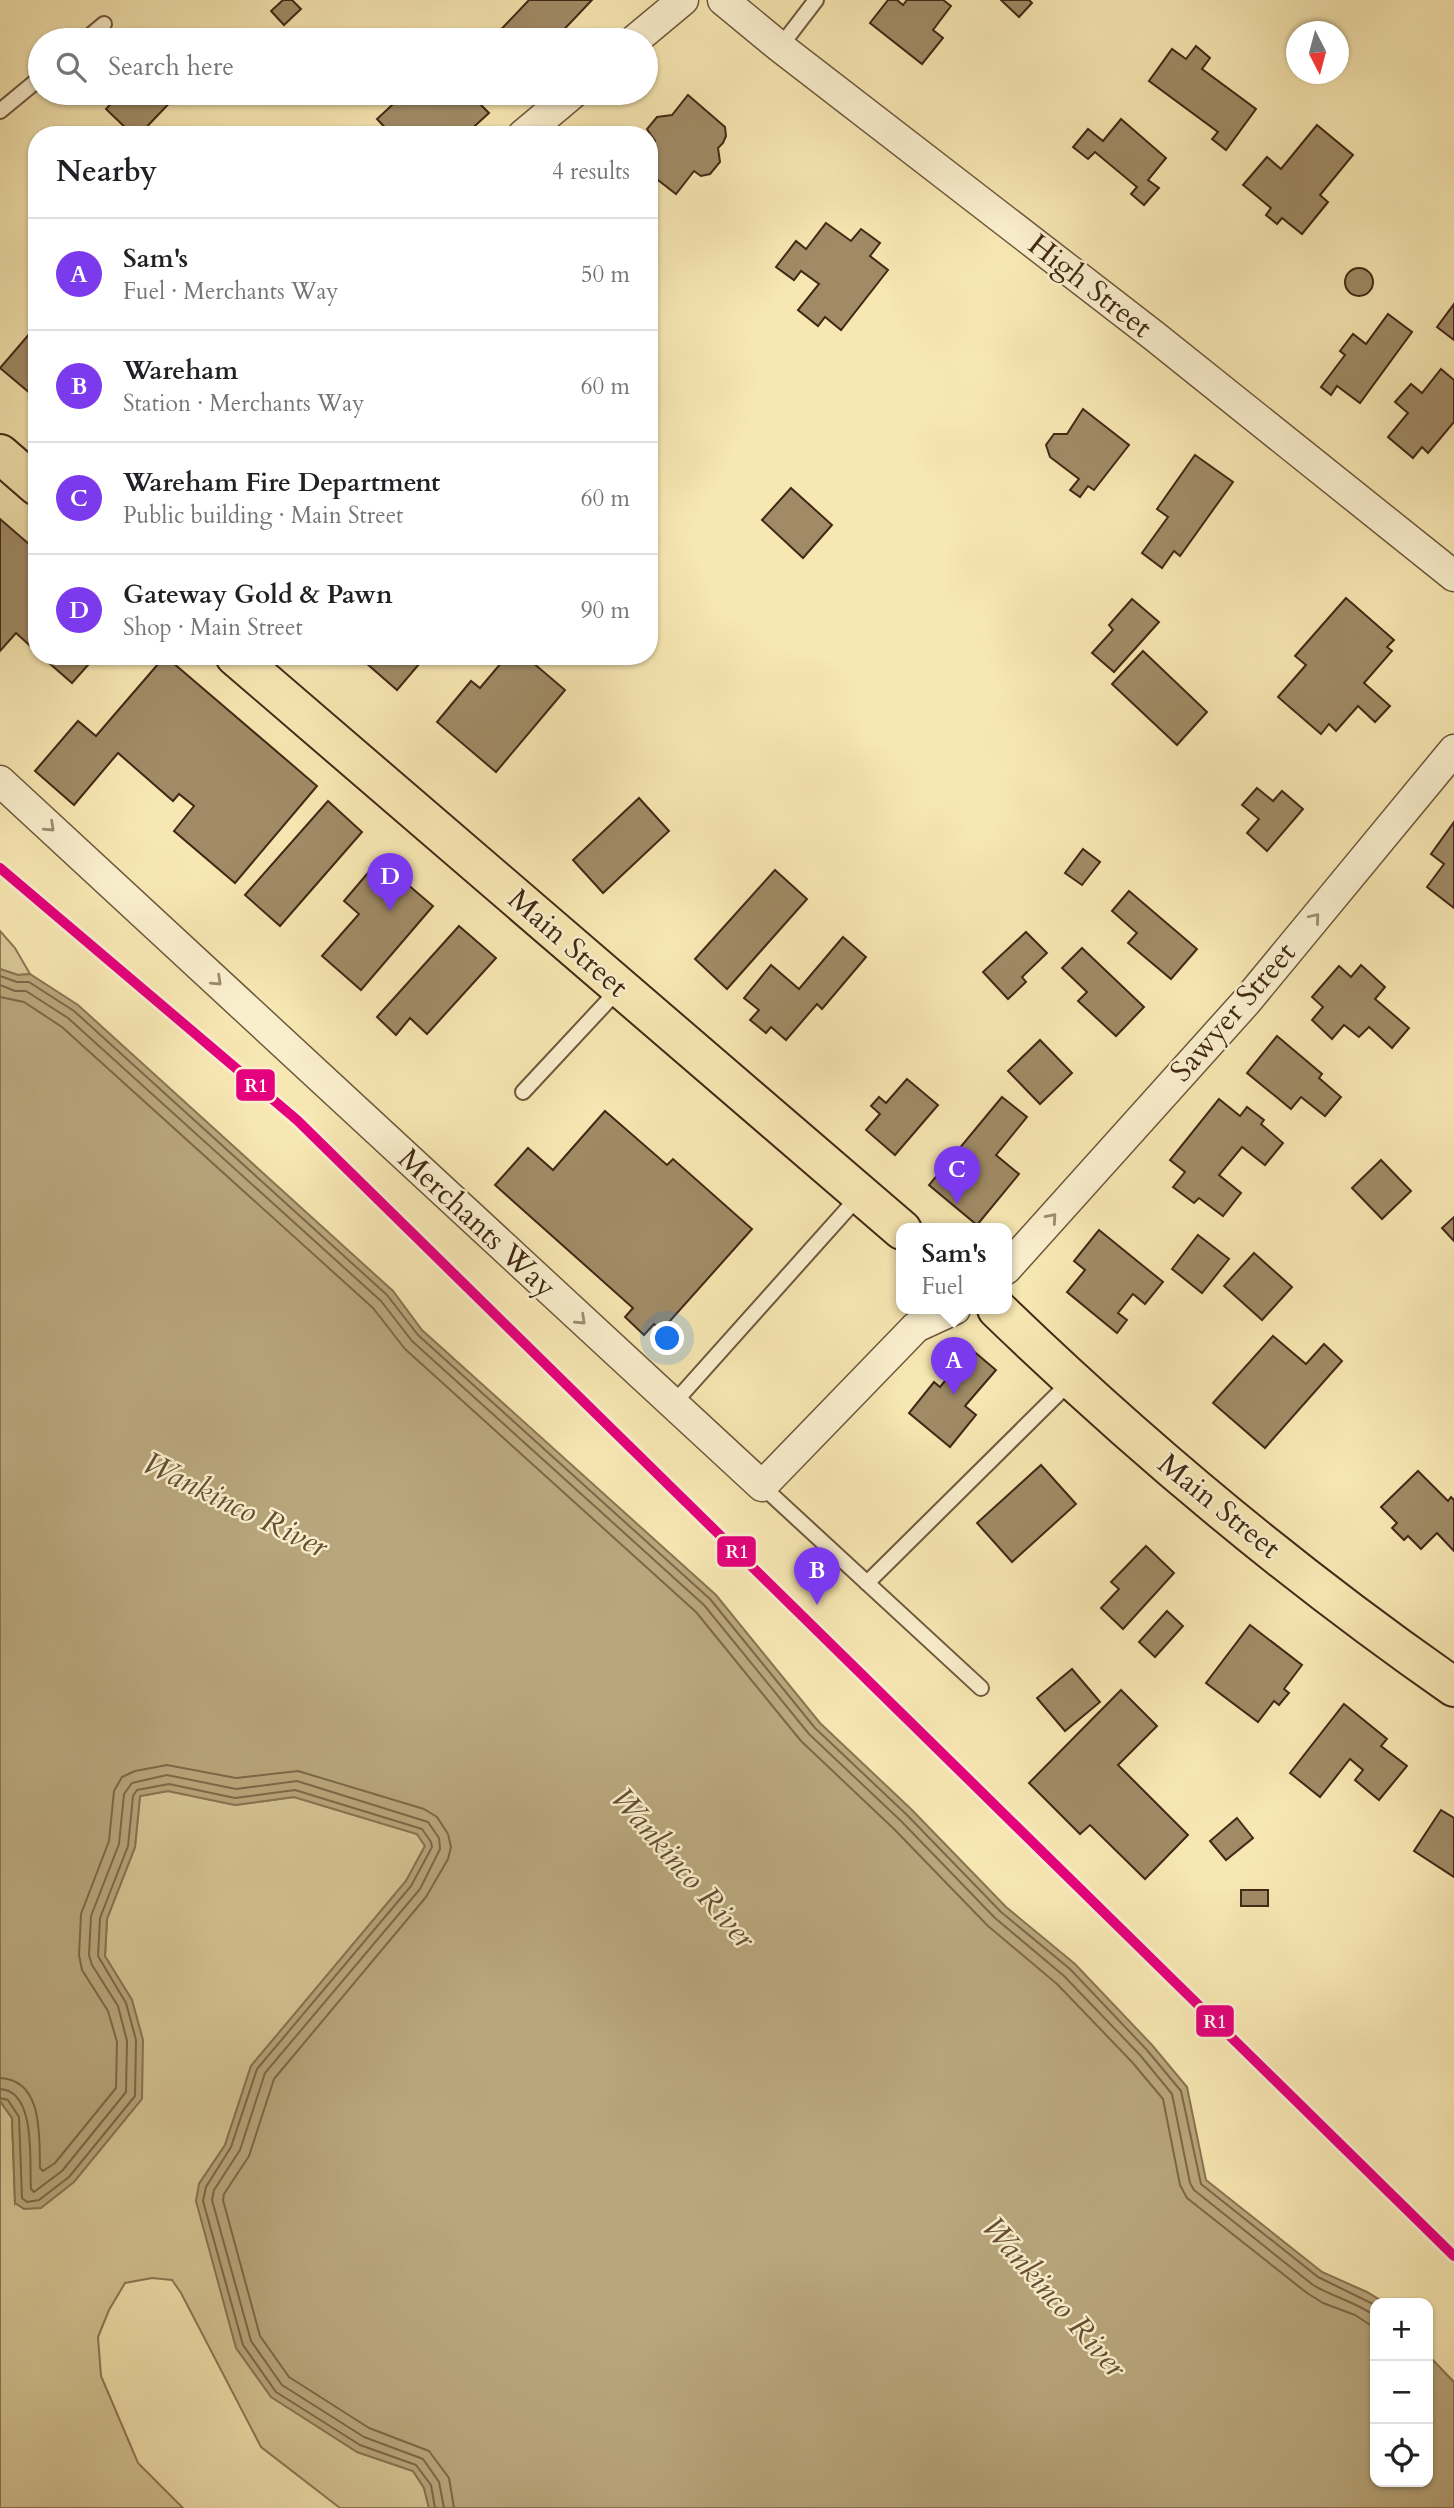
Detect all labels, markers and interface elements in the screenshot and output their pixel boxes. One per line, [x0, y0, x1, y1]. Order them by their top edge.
north arrow [1286, 21, 1349, 84]
search box [28, 28, 658, 105]
icon: search [52, 48, 90, 86]
text: Search here [108, 49, 234, 84]
text: Nearby [56, 151, 157, 192]
text: 4 results [552, 156, 630, 187]
street label: High Street [1019, 225, 1161, 348]
text: Sam's [123, 241, 188, 276]
text: A [70, 259, 88, 290]
text: 50 m [581, 259, 630, 290]
text: Fuel · Merchants Way [123, 276, 338, 307]
text: Wareham [123, 353, 238, 388]
text: B [71, 371, 87, 402]
text: 60 m [581, 371, 630, 402]
text: Station · Merchants Way [123, 388, 364, 419]
text: Wareham Fire Department [123, 465, 440, 500]
text: C [70, 483, 88, 514]
text: 60 m [581, 483, 630, 514]
text: Public building · Main Street [123, 500, 403, 531]
text: Gateway Gold & Pawn [123, 577, 393, 612]
text: D [69, 595, 89, 626]
text: 90 m [581, 595, 630, 626]
text: Shop · Main Street [123, 612, 303, 643]
one-way arrow [42, 819, 55, 831]
pin: D [367, 853, 413, 911]
street label: Main Street [499, 879, 637, 1007]
one-way arrow [1307, 914, 1319, 927]
street label: Sawyer Street [1161, 933, 1305, 1091]
one-way arrow [209, 973, 222, 986]
line badge: R1 [235, 1068, 276, 1102]
text: R1 [244, 1073, 268, 1099]
street label: Merchants Way [389, 1139, 565, 1307]
pin: C [934, 1146, 980, 1204]
one-way arrow [1044, 1214, 1056, 1227]
popup [896, 1223, 1012, 1314]
text: Sam's [921, 1236, 987, 1271]
text: Fuel [921, 1271, 963, 1302]
one-way arrow [573, 1311, 586, 1324]
your location [650, 1321, 684, 1355]
pin: A [931, 1337, 977, 1395]
water label: Wankinco River [135, 1441, 336, 1570]
street label: Main Street [1149, 1444, 1289, 1568]
line badge: R1 [716, 1535, 757, 1568]
text: R1 [725, 1539, 749, 1565]
pin: B [794, 1547, 840, 1605]
water label: Wankinco River [600, 1778, 767, 1959]
line badge: R1 [1195, 2004, 1235, 2038]
text: R1 [1203, 2009, 1227, 2035]
water label: Wankinco River [971, 2207, 1138, 2388]
map controls [1370, 2298, 1433, 2487]
button: + [1370, 2298, 1433, 2361]
button: − [1370, 2361, 1433, 2424]
button: locate [1370, 2424, 1433, 2487]

